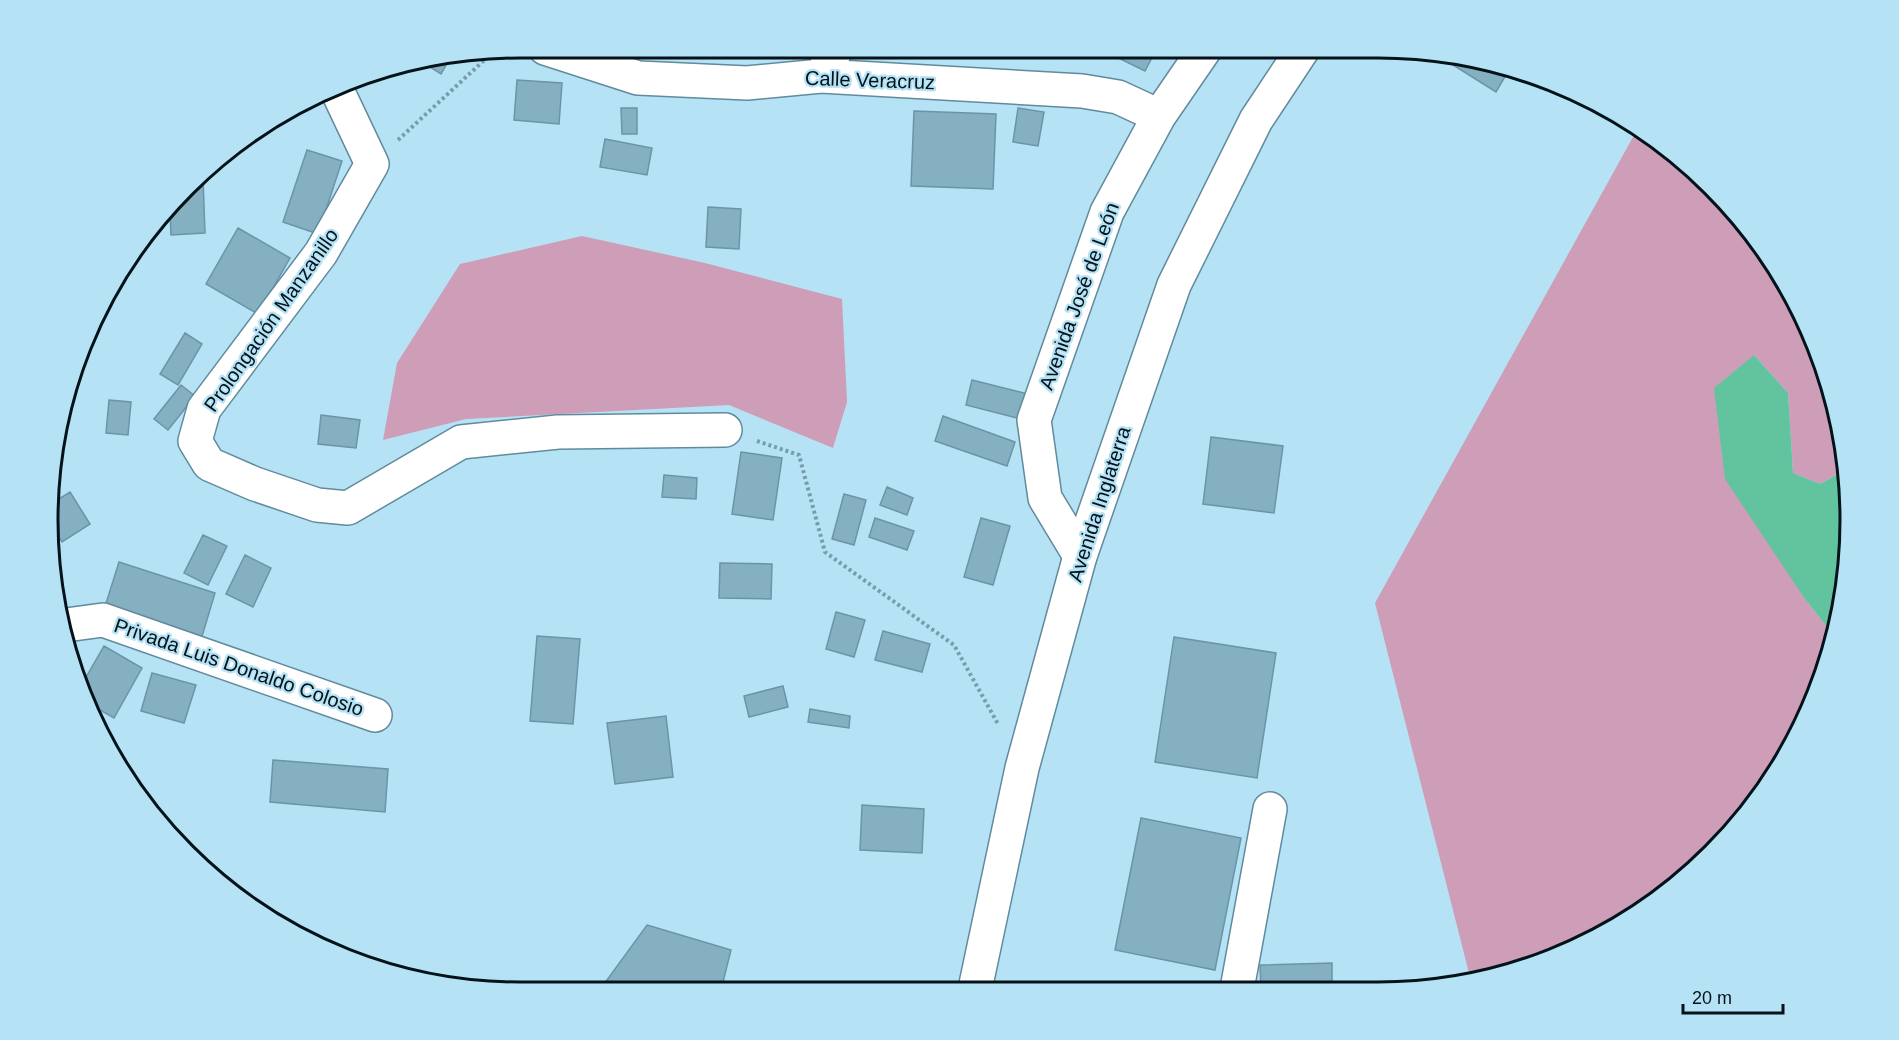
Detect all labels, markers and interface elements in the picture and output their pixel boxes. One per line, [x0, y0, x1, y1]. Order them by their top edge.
street label: Calle Veracruz [805, 67, 935, 93]
street label: Avenida José de León [1035, 199, 1123, 393]
street label: Prolongación Manzanillo [199, 224, 343, 416]
street label: Avenida Inglaterra [1064, 423, 1135, 584]
street label: Privada Luis Donaldo Colosio [111, 614, 367, 720]
scale bar [1683, 977, 1784, 1015]
text: 20 m [1692, 988, 1732, 1008]

